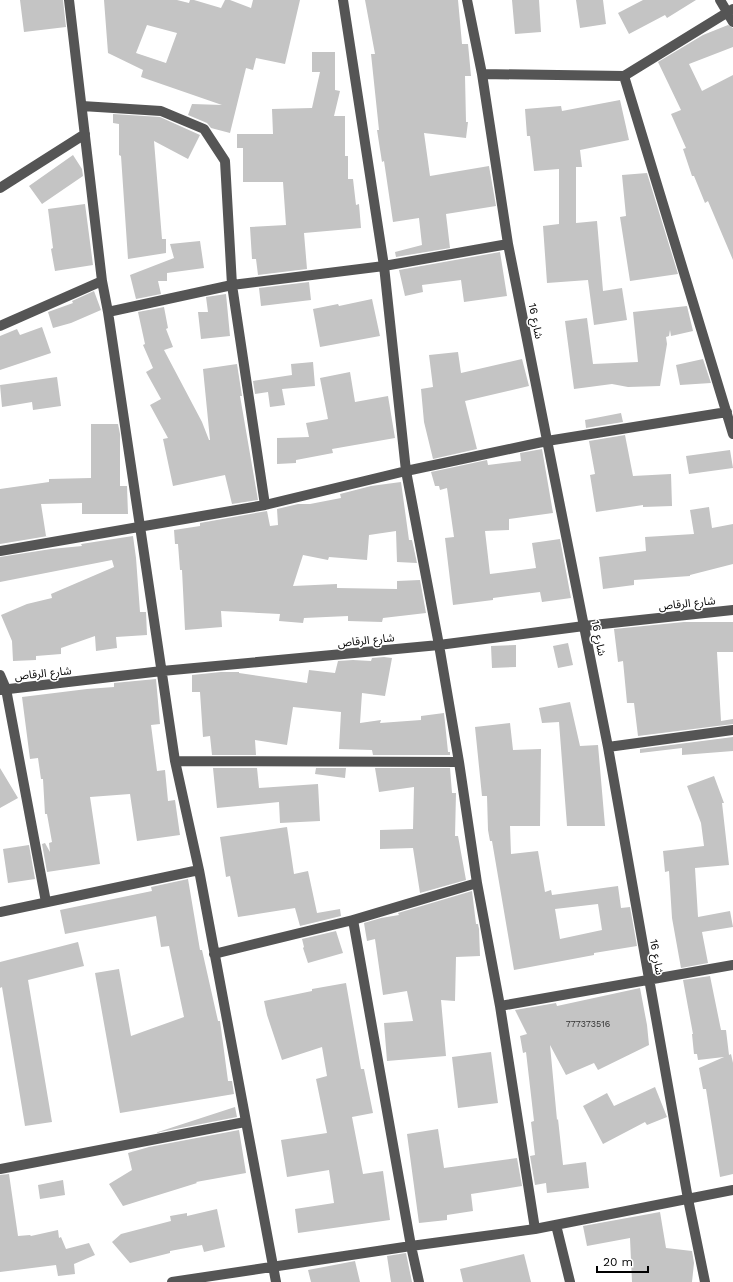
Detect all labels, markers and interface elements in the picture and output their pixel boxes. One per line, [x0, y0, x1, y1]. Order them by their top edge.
street label: شارع 16 [525, 302, 545, 341]
street label: شارع الرقاص [658, 594, 717, 614]
street label: شارع 16 [588, 619, 608, 658]
street label: شارع الرقاص [337, 631, 396, 651]
street label: شارع الرقاص [14, 664, 73, 684]
street label: شارع 16 [646, 938, 666, 977]
house number: 777373516 [566, 1019, 610, 1029]
scale bar [597, 1248, 648, 1274]
text: 20 m [603, 1255, 633, 1269]

